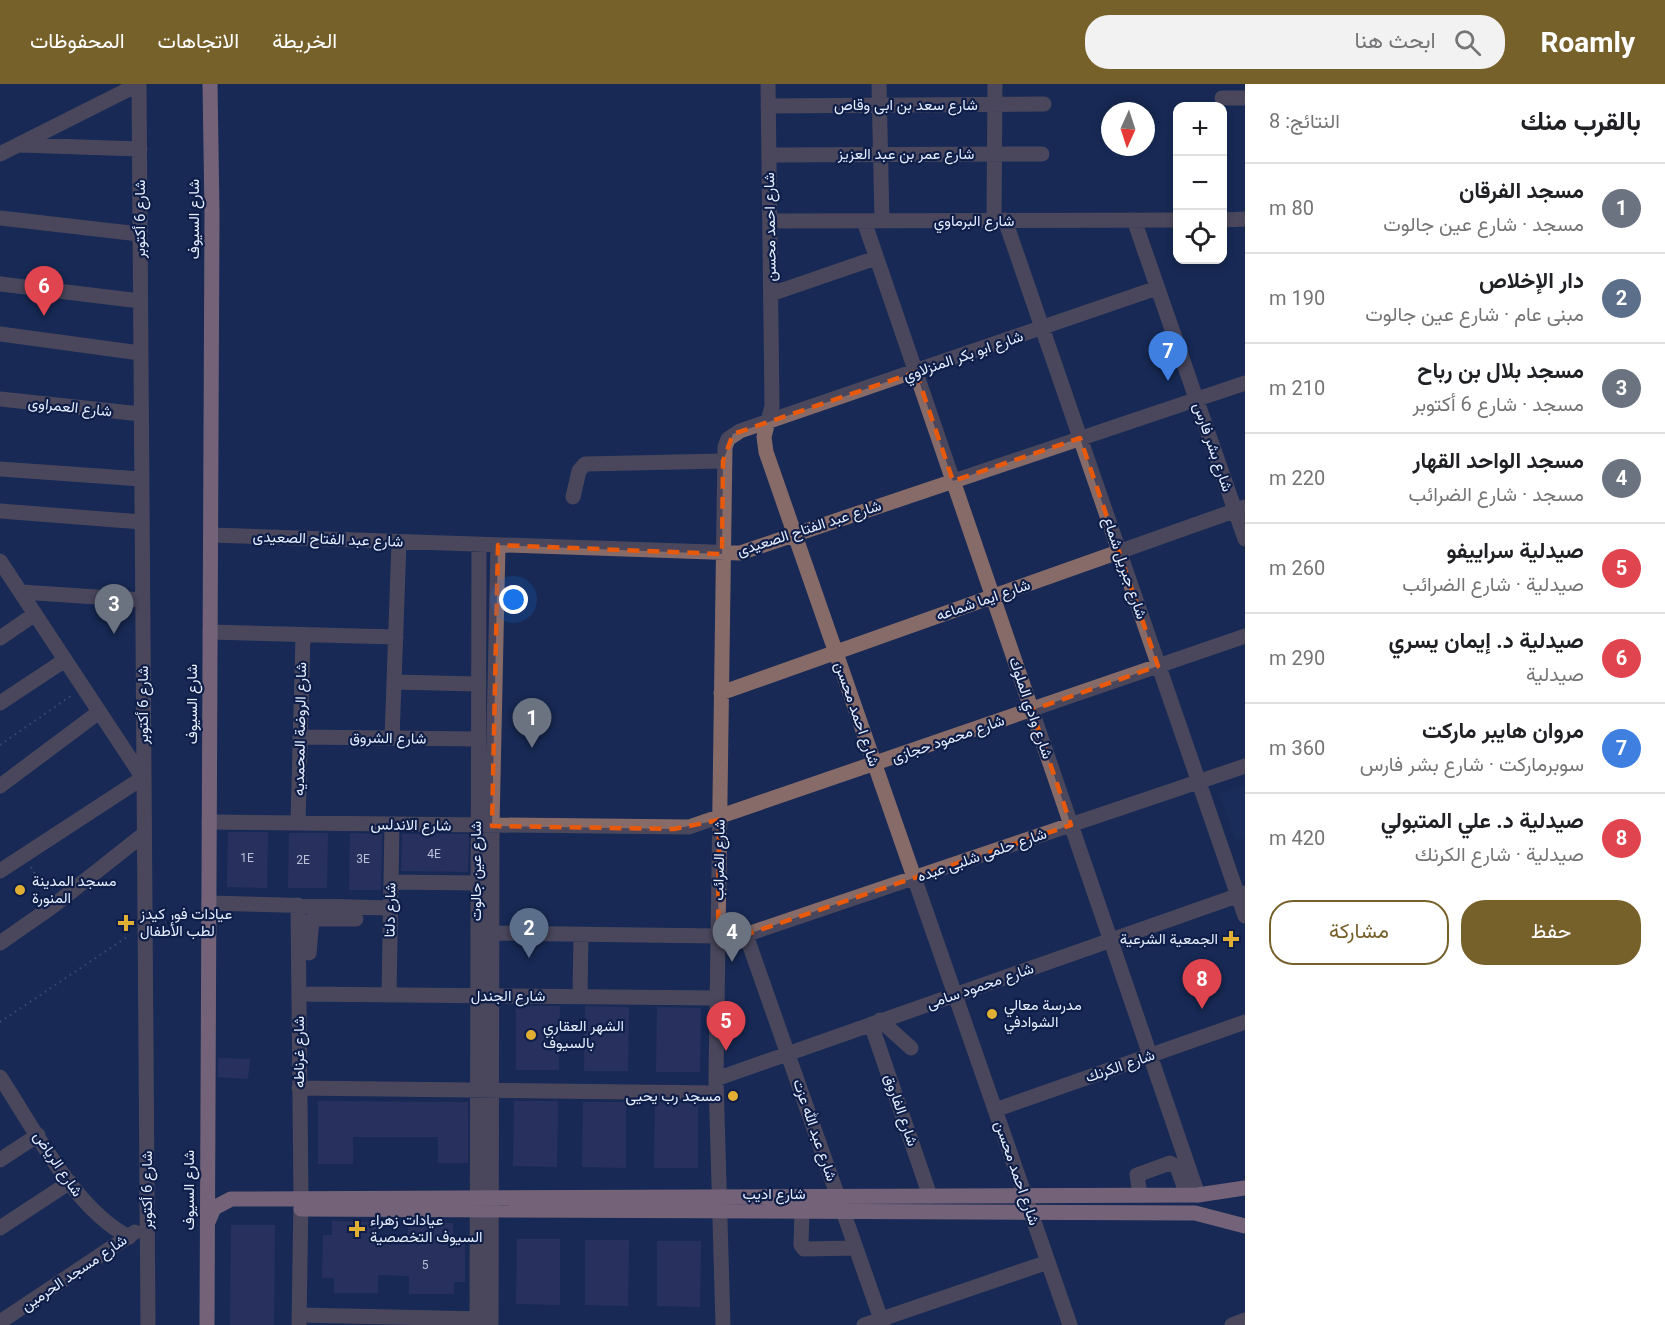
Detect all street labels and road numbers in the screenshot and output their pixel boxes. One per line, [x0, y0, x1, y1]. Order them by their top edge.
street label: شارع سعد بن ابى وقاص [834, 96, 978, 116]
street label: شارع عمر بن عبد العزيز [837, 145, 974, 165]
street label: شارع احمد محسن [760, 172, 782, 282]
street label: شارع السيوف [185, 179, 205, 259]
street label: شارع 6 أكتوبر [131, 180, 151, 259]
street label: شارع البرماوي [934, 212, 1015, 234]
street label: شارع ابو بكر المنزلاوي [901, 327, 1027, 389]
street label: شارع العمراوى [27, 394, 113, 422]
street label: شارع بشر فارس [1187, 400, 1237, 495]
street label: شارع عبد الفتاح الصعيدى [735, 496, 884, 562]
street label: شارع جبريل شماع [1097, 515, 1151, 622]
street label: شارع عبد الفتاح الصعيدى [252, 527, 404, 553]
street label: شارع ايما شماعه [934, 575, 1033, 626]
street label: شارع وادي الملوك [1001, 655, 1057, 763]
street label: شارع احمد محسن [829, 659, 883, 769]
street label: شارع الروضة المحمديه [290, 662, 312, 796]
street label: شارع السيوف [183, 664, 203, 744]
street label: شارع 6 أكتوبر [134, 666, 154, 745]
street label: شارع محمود حجازى [889, 711, 1008, 769]
street label: شارع الشروق [349, 728, 427, 750]
street label: شارع الاندلس [370, 815, 452, 837]
street label: شارع الضرائب [709, 819, 731, 901]
street label: شارع عين جالوت [467, 821, 487, 921]
street label: شارع حلمى شلبى عبده [915, 824, 1050, 887]
street label: شارع دلتا [381, 882, 401, 938]
street label: شارع محمود سامى [924, 959, 1037, 1015]
street label: شارع الجندل [471, 987, 545, 1007]
street label: شارع غرناطه [290, 1016, 310, 1088]
street label: شارع الكرنك [1083, 1046, 1158, 1088]
street label: شارع الفاروق [878, 1072, 922, 1149]
street label: شارع عبد الله عزت [787, 1077, 841, 1184]
street label: شارع احمد محسن [989, 1118, 1043, 1228]
street label: شارع الرياض [28, 1128, 86, 1201]
street label: شارع السيوف [180, 1150, 200, 1230]
street label: شارع 6 أكتوبر [138, 1151, 158, 1230]
street label: شارع اديب [742, 1185, 806, 1205]
street label: شارع مسجد الحرمين [18, 1231, 132, 1317]

